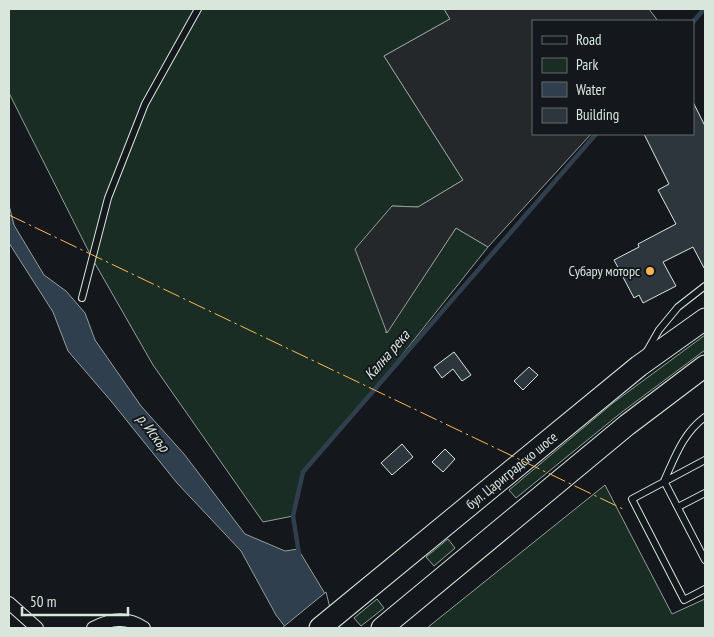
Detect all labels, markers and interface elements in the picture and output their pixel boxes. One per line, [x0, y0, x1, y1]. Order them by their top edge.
legend [532, 20, 694, 135]
text: Road [576, 30, 602, 49]
text: Park [576, 55, 598, 74]
text: Water [576, 80, 607, 99]
text: Building [576, 105, 619, 124]
place label: Субару моторс [568, 262, 640, 280]
marker: Субару моторс [644, 265, 656, 277]
water label: Кална река [360, 325, 414, 383]
water label: р. Искър [133, 410, 175, 457]
street label: бул. Цариградско шосе [462, 428, 561, 513]
scale bar [22, 584, 129, 616]
text: 50 m [30, 592, 56, 611]

